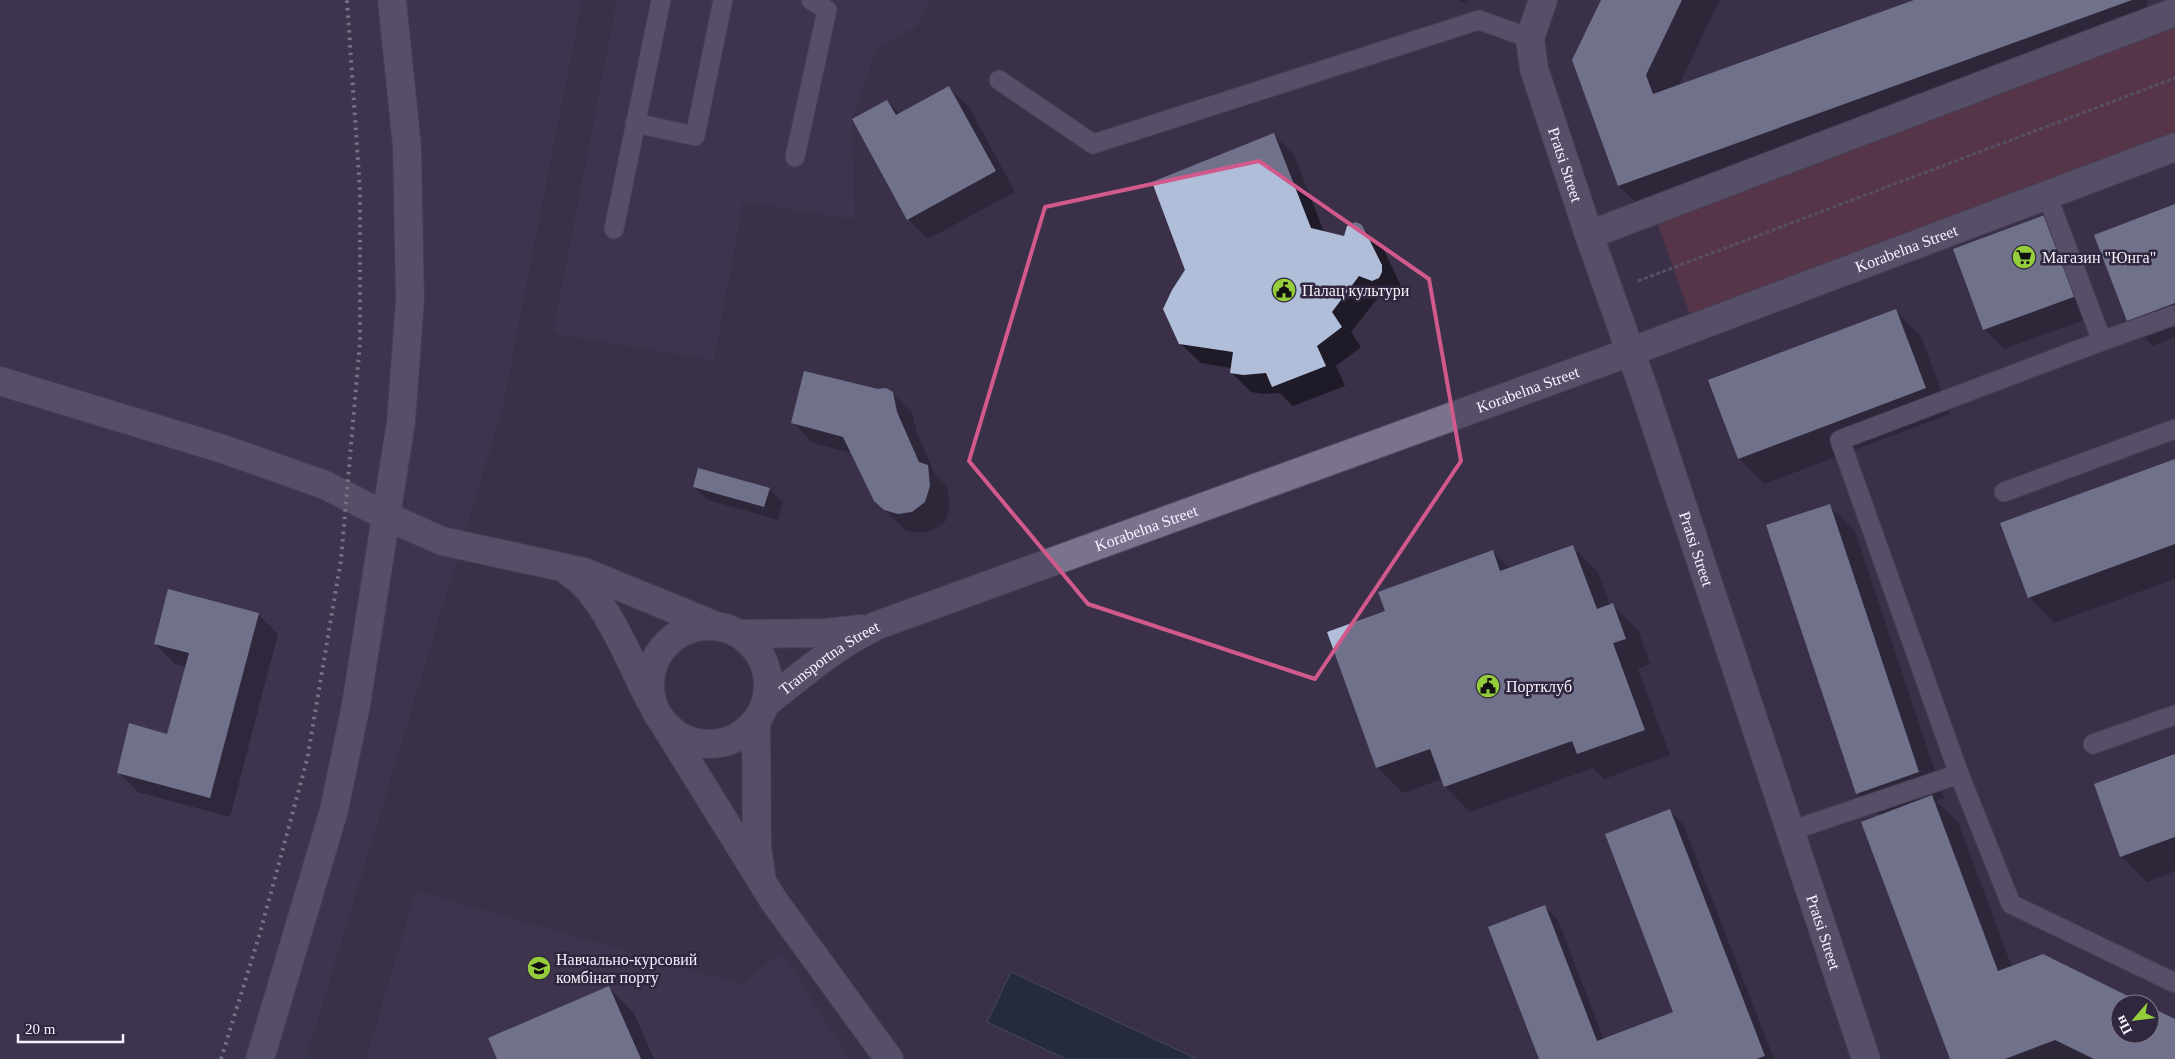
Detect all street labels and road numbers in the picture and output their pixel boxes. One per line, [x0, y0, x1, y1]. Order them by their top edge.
street label: Pratsi Street [1545, 125, 1586, 205]
street label: Korabelna Street [1853, 221, 1961, 276]
street label: Korabelna Street [1474, 363, 1582, 416]
street label: Korabelna Street [1093, 502, 1200, 555]
street label: Pratsi Street [1676, 509, 1717, 589]
street label: Transportna Street [776, 617, 883, 698]
street label: Pratsi Street [1803, 893, 1844, 972]

